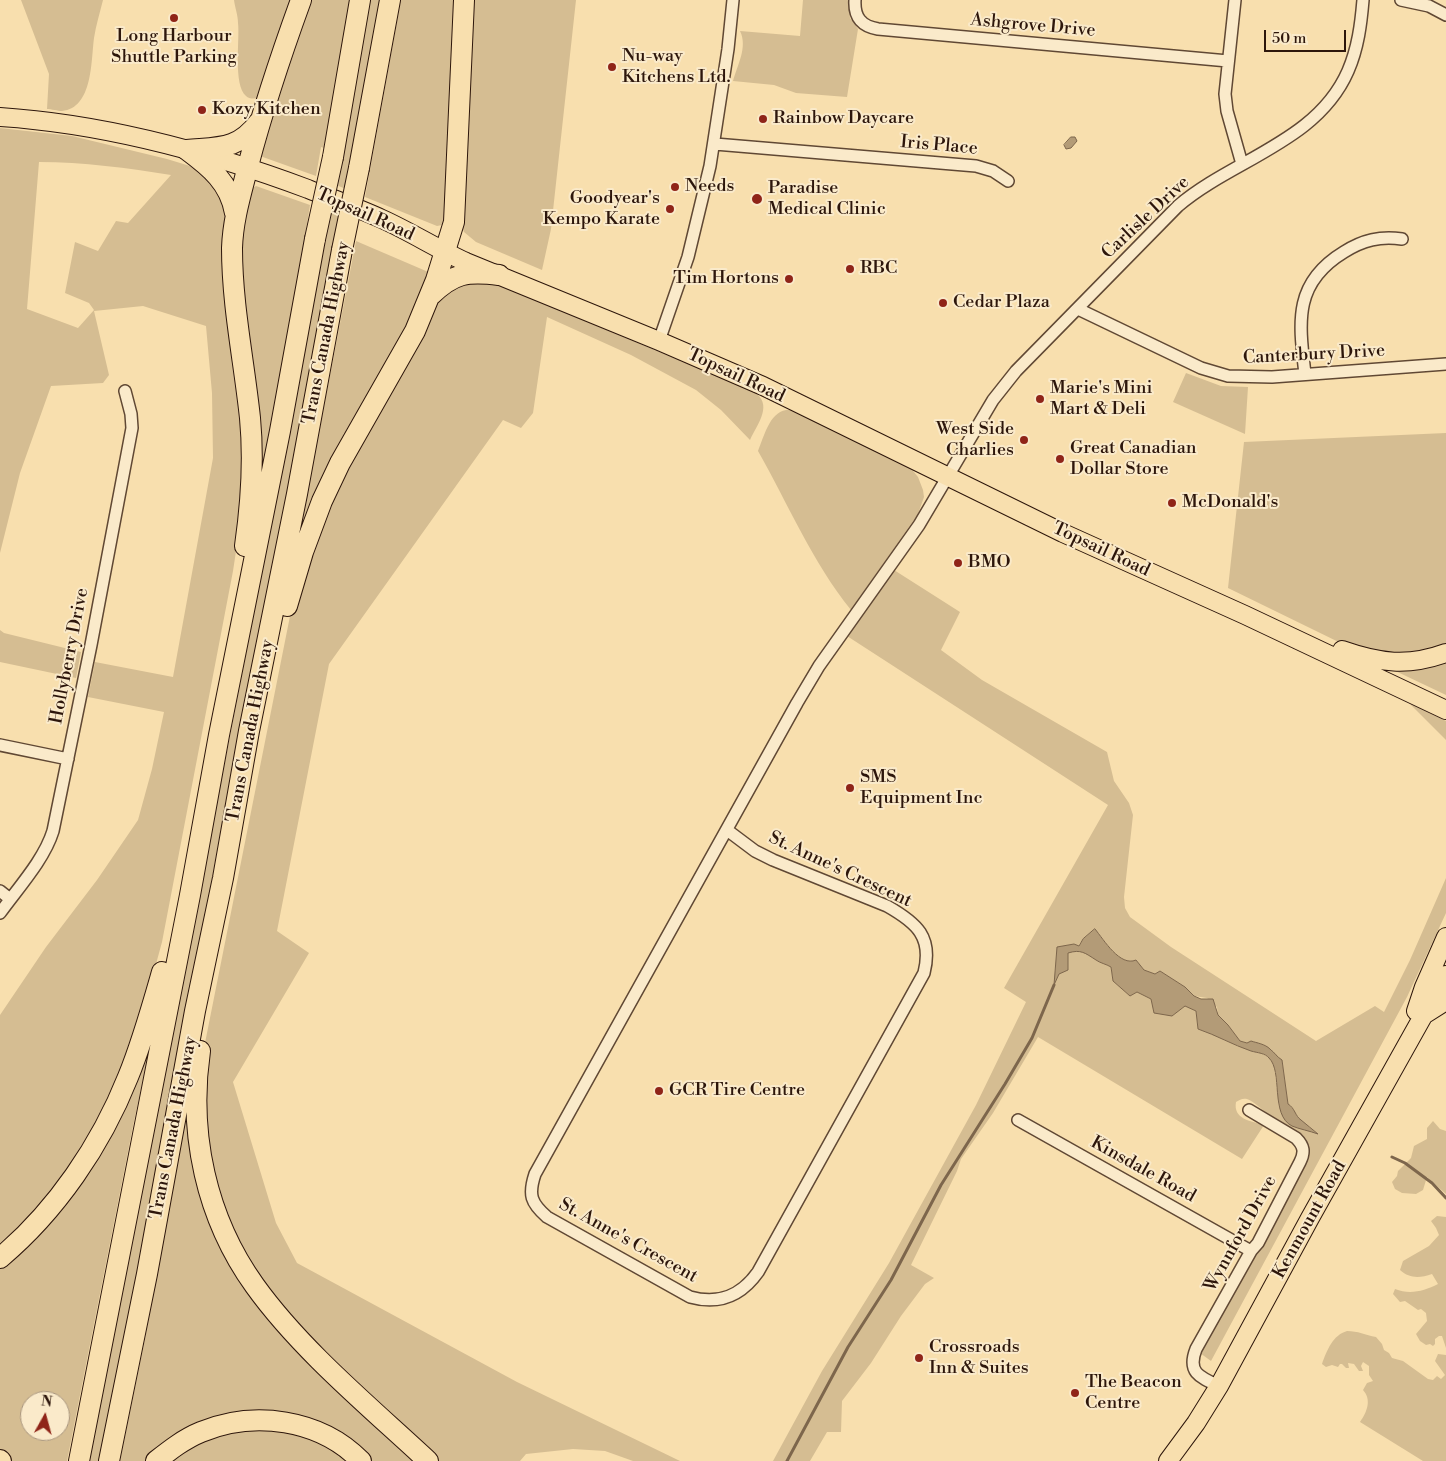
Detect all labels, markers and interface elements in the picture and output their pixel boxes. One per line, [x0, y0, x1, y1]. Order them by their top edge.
street label: Ashgrove Drive [970, 10, 1096, 42]
marker: Long Harbour Shuttle Parking [168, 12, 180, 24]
scale bar [1266, 20, 1348, 52]
place label: Long Harbour Shuttle Parking [111, 26, 237, 68]
text: 50 m [1272, 29, 1306, 48]
place label: Nu-way Kitchens Ltd. [622, 46, 731, 88]
marker: Nu-way Kitchens Ltd. [606, 61, 618, 73]
place label: Kozy Kitchen [212, 99, 321, 121]
marker: Kozy Kitchen [196, 104, 208, 116]
place label: Rainbow Daycare [773, 108, 914, 130]
marker: Rainbow Daycare [757, 113, 769, 125]
street label: Iris Place [899, 132, 979, 160]
street label: Carlisle Drive [1098, 172, 1194, 264]
place label: Needs [685, 176, 734, 198]
place label: Paradise Medical Clinic [768, 178, 886, 220]
marker: Needs [669, 181, 681, 193]
street label: Topsail Road [313, 184, 417, 246]
place label: Goodyear's Kempo Karate [543, 188, 660, 230]
marker: Paradise Medical Clinic [750, 192, 764, 206]
marker: Goodyear's Kempo Karate [664, 203, 676, 215]
street label: Trans Canada Highway [299, 240, 355, 426]
place label: RBC [860, 258, 897, 280]
marker: RBC [844, 263, 856, 275]
place label: Tim Hortons [673, 268, 779, 290]
marker: Tim Hortons [783, 273, 795, 285]
place label: Cedar Plaza [953, 292, 1050, 314]
marker: Cedar Plaza [937, 297, 949, 309]
street label: Canterbury Drive [1242, 340, 1386, 370]
street label: Topsail Road [684, 344, 788, 408]
place label: Marie's Mini Mart & Deli [1050, 378, 1152, 420]
marker: Marie's Mini Mart & Deli [1034, 393, 1046, 405]
place label: West Side Charlies [936, 419, 1014, 462]
marker: West Side Charlies [1018, 434, 1030, 446]
place label: Great Canadian Dollar Store [1070, 438, 1196, 480]
marker: Great Canadian Dollar Store [1054, 453, 1066, 465]
place label: McDonald's [1182, 492, 1278, 514]
marker: McDonald's [1166, 497, 1178, 509]
street label: Topsail Road [1049, 518, 1153, 582]
place label: BMO [968, 552, 1011, 574]
marker: BMO [952, 557, 964, 569]
street label: Hollyberry Drive [46, 586, 94, 726]
street label: Trans Canada Highway [223, 638, 279, 824]
place label: SMS Equipment Inc [860, 767, 982, 810]
marker: SMS Equipment Inc [844, 782, 856, 794]
street label: St. Anne's Crescent [765, 827, 915, 913]
street label: Trans Canada Highway [146, 1035, 202, 1221]
place label: GCR Tire Centre [669, 1080, 805, 1102]
marker: GCR Tire Centre [653, 1085, 665, 1097]
street label: Kinsdale Road [1087, 1132, 1199, 1208]
street label: Kenmount Road [1269, 1157, 1351, 1283]
street label: Wynnford Drive [1200, 1172, 1282, 1296]
street label: St. Anne's Crescent [555, 1194, 701, 1288]
place label: Crossroads Inn & Suites [929, 1337, 1029, 1380]
marker: Crossroads Inn & Suites [913, 1352, 925, 1364]
place label: The Beacon Centre [1085, 1372, 1182, 1415]
marker: The Beacon Centre [1069, 1387, 1081, 1399]
north arrow [20, 1391, 70, 1441]
text: N [40, 1392, 53, 1412]

